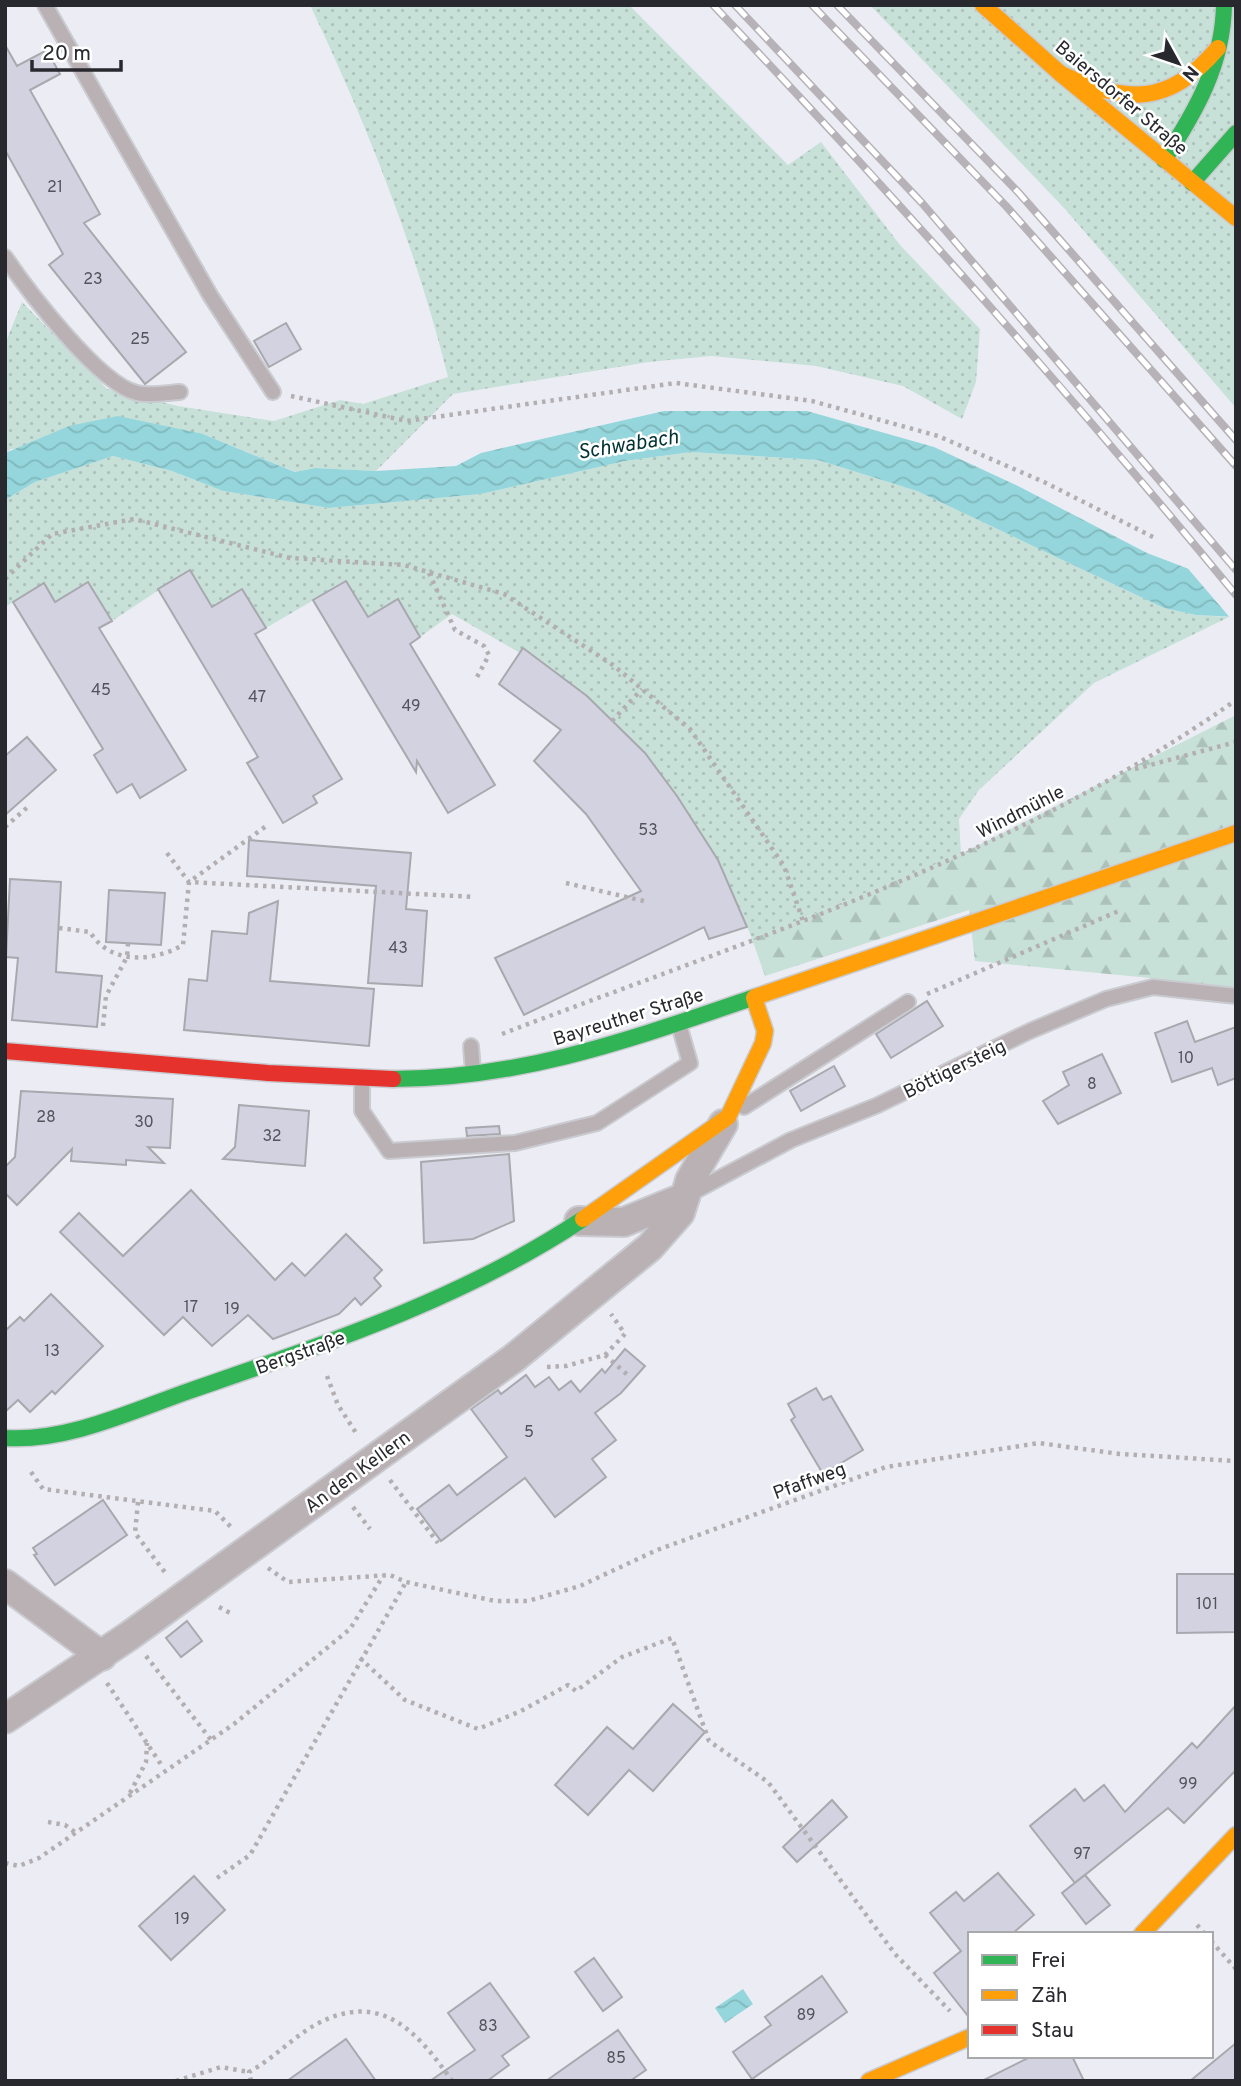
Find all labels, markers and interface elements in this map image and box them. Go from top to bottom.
scale bar [32,28,121,72]
north arrow [1143,28,1213,98]
street label: Baiersdorfer Straße [1049,36,1192,161]
text: 20 m [42,41,91,68]
text: N [1176,60,1203,86]
house number: 21 [47,178,63,198]
house number: 23 [83,270,103,290]
house number: 25 [130,330,150,350]
water label: Schwabach [576,424,681,467]
house number: 45 [91,681,111,701]
house number: 47 [248,688,266,708]
house number: 49 [401,697,421,717]
street label: Windmühle [973,780,1069,845]
house number: 53 [638,821,658,841]
house number: 43 [388,939,408,959]
street label: Bayreuther Straße [550,984,707,1052]
street label: Böttigersteig [900,1035,1010,1105]
house number: 10 [1178,1049,1194,1069]
house number: 8 [1087,1075,1097,1095]
house number: 28 [36,1108,56,1128]
house number: 30 [134,1113,154,1133]
house number: 32 [262,1127,282,1147]
house number: 17 [184,1298,198,1318]
house number: 19 [224,1300,240,1320]
street label: Bergstraße [253,1327,349,1381]
house number: 13 [44,1342,60,1362]
house number: 5 [524,1423,534,1443]
street label: An den Kellern [301,1426,416,1519]
street label: Pfaffweg [770,1458,849,1506]
house number: 101 [1196,1595,1218,1615]
house number: 99 [1178,1775,1198,1795]
house number: 97 [1073,1845,1091,1865]
house number: 19 [174,1910,190,1930]
legend [968,1932,1213,2058]
text: Frei [1031,1948,1066,1975]
text: Zäh [1031,1983,1068,2010]
house number: 89 [796,2006,816,2026]
house number: 83 [478,2017,498,2037]
text: Stau [1031,2018,1074,2045]
house number: 85 [606,2049,626,2069]

